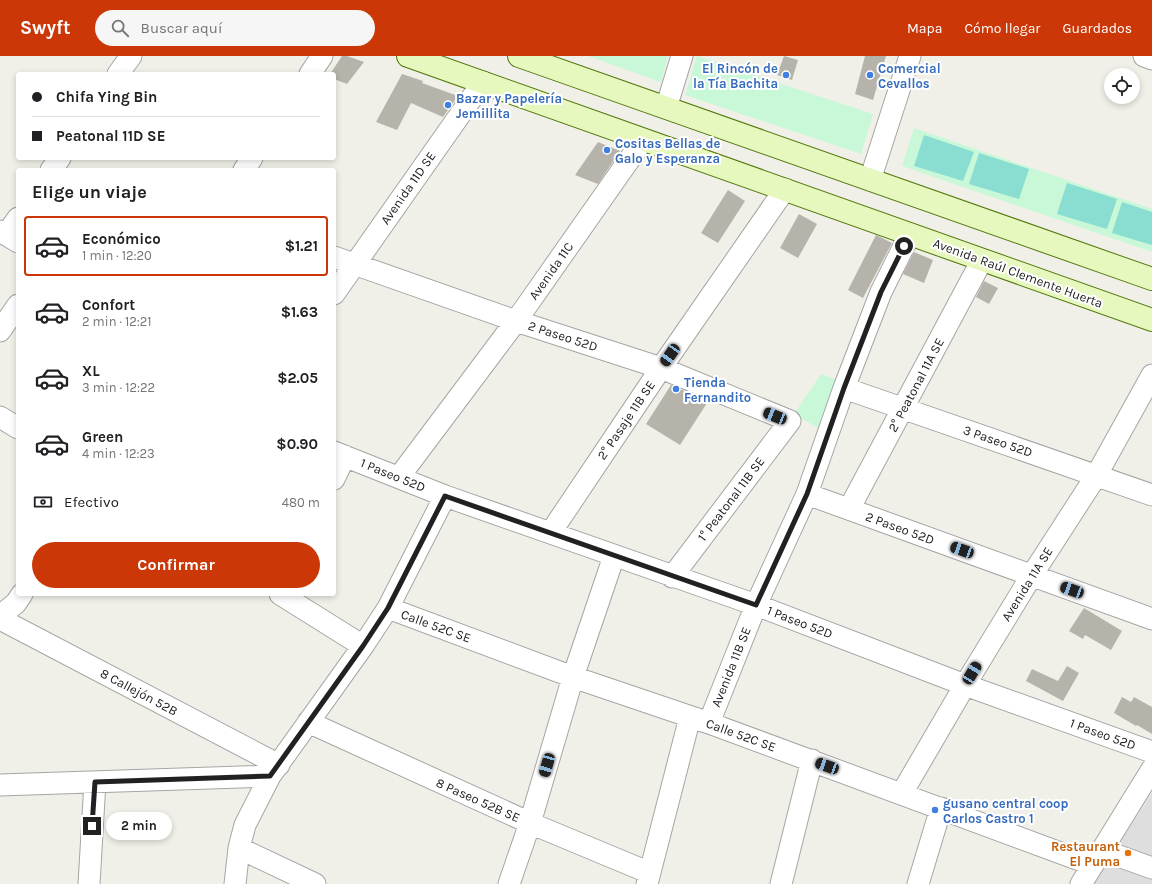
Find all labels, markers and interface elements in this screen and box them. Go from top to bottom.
search box [95,10,375,46]
text: Swyft [20,17,71,39]
icon: search [109,17,131,39]
text: Buscar aquí [141,19,222,37]
text: Mapa [907,20,942,37]
text: Cómo llegar [964,20,1040,37]
text: Guardados [1062,20,1132,37]
place label: El Rincón de la Tía Bachita [693,61,778,91]
place label: Comercial Cevallos [878,61,941,91]
map controls [1104,68,1140,104]
button: locate [1104,68,1140,104]
marker: El Rincón de la Tía Bachita [781,70,791,80]
marker: Comercial Cevallos [865,70,875,80]
text: Chifa Ying Bin [56,88,157,106]
place label: Bazar y Papelería Jemillita [456,91,562,121]
marker: Bazar y Papelería Jemillita [443,100,453,110]
text: Peatonal 11D SE [56,127,165,145]
place label: Cositas Bellas de Galo y Esperanza [615,136,721,166]
marker: Cositas Bellas de Galo y Esperanza [602,145,612,155]
street label: Avenida 11D SE [377,149,439,227]
text: Elige un viaje [32,181,147,203]
icon: car [34,228,70,264]
text: Económico [82,230,161,248]
street label: Avenida Raúl Clemente Huerta [931,235,1105,311]
text: $1.21 [285,237,318,255]
route start [895,237,913,255]
street label: Avenida 11C [526,239,576,303]
text: 1 min · 12:20 [82,248,152,263]
icon: car [34,294,70,330]
text: Confort [82,296,135,314]
text: $1.63 [281,303,318,321]
text: 2 min · 12:21 [82,314,152,329]
street label: 2 Paseo 52D [526,318,600,354]
street label: 2° Peatonal 11A SE [885,336,947,434]
car [658,342,682,368]
icon: car [34,360,70,396]
text: XL [82,362,100,380]
text: $2.05 [277,369,318,387]
place label: Tienda Fernandito [684,375,751,405]
street label: 2° Pasaje 11B SE [594,378,658,462]
text: 3 min · 12:22 [82,380,155,395]
marker: Tienda Fernandito [671,384,681,394]
car [762,406,788,426]
street label: 3 Paseo 52D [961,422,1035,460]
icon: car [34,426,70,462]
text: Green [82,428,123,446]
text: $0.90 [276,435,318,453]
text: 4 min · 12:23 [82,446,155,461]
street label: 1° Peatonal 11B SE [694,454,768,544]
street label: 1 Paseo 52D [358,455,428,495]
icon: cash [32,491,54,513]
text: Efectivo [64,493,119,511]
text: 480 m [282,495,320,510]
street label: 2 Paseo 52D [864,509,936,547]
car [949,540,975,560]
button: Confirmar [32,542,320,588]
street label: Avenida 11A SE [998,544,1056,624]
car [1059,580,1085,600]
street label: 1 Paseo 52D [765,603,835,641]
street label: Calle 52C SE [399,606,473,646]
street label: Avenida 11B SE [708,625,754,709]
car [961,660,983,686]
street label: 8 Callejón 52B [98,665,180,719]
street label: Calle 52C SE [704,715,778,755]
street label: 1 Paseo 52D [1068,715,1138,753]
car [538,752,556,778]
car [814,756,840,776]
street label: 8 Paseo 52B SE [434,775,522,825]
place label: gusano central coop Carlos Castro 1 [943,796,1068,826]
marker: gusano central coop Carlos Castro 1 [930,805,940,815]
callout: 2 min [106,812,172,840]
route end [83,817,101,835]
text: 2 min [121,818,157,833]
place label: Restaurant El Puma [1051,839,1120,869]
marker: Restaurant El Puma [1123,848,1133,858]

